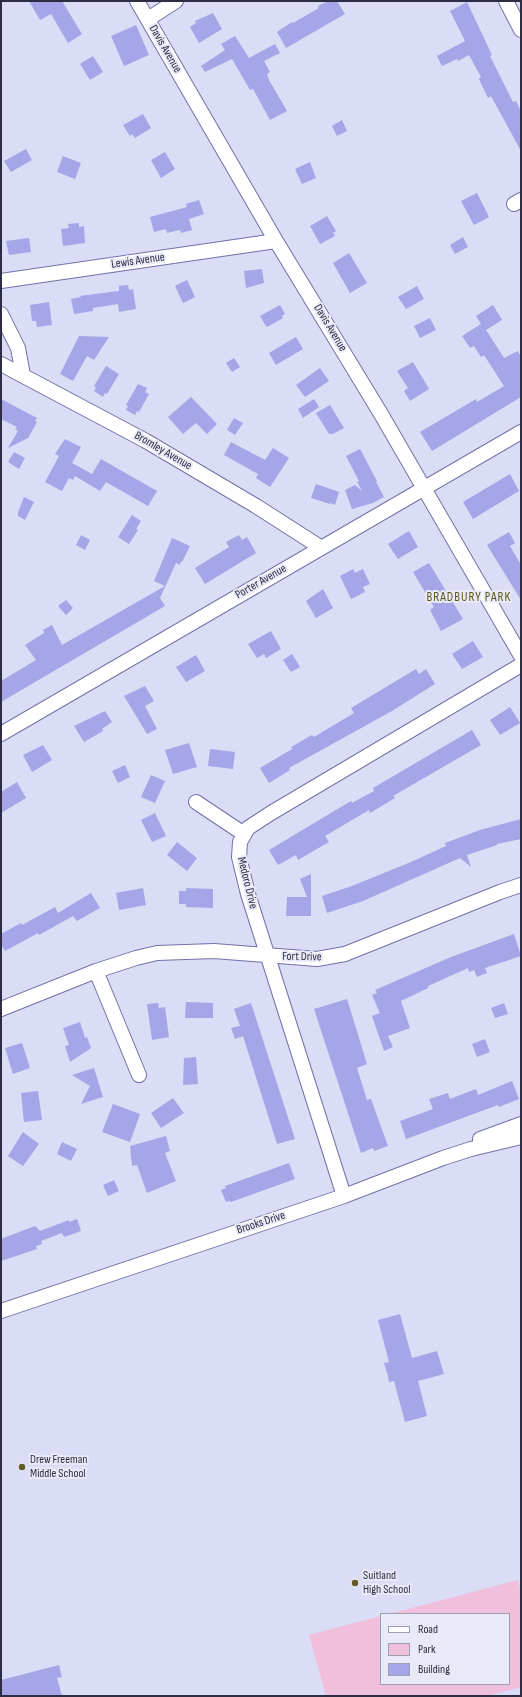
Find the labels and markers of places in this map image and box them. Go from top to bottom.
place label: Drew Freeman Middle School [30,1453,87,1481]
marker: Drew Freeman Middle School [17,1462,27,1472]
place label: Suitland High School [363,1569,410,1597]
marker: Suitland High School [350,1578,360,1588]

